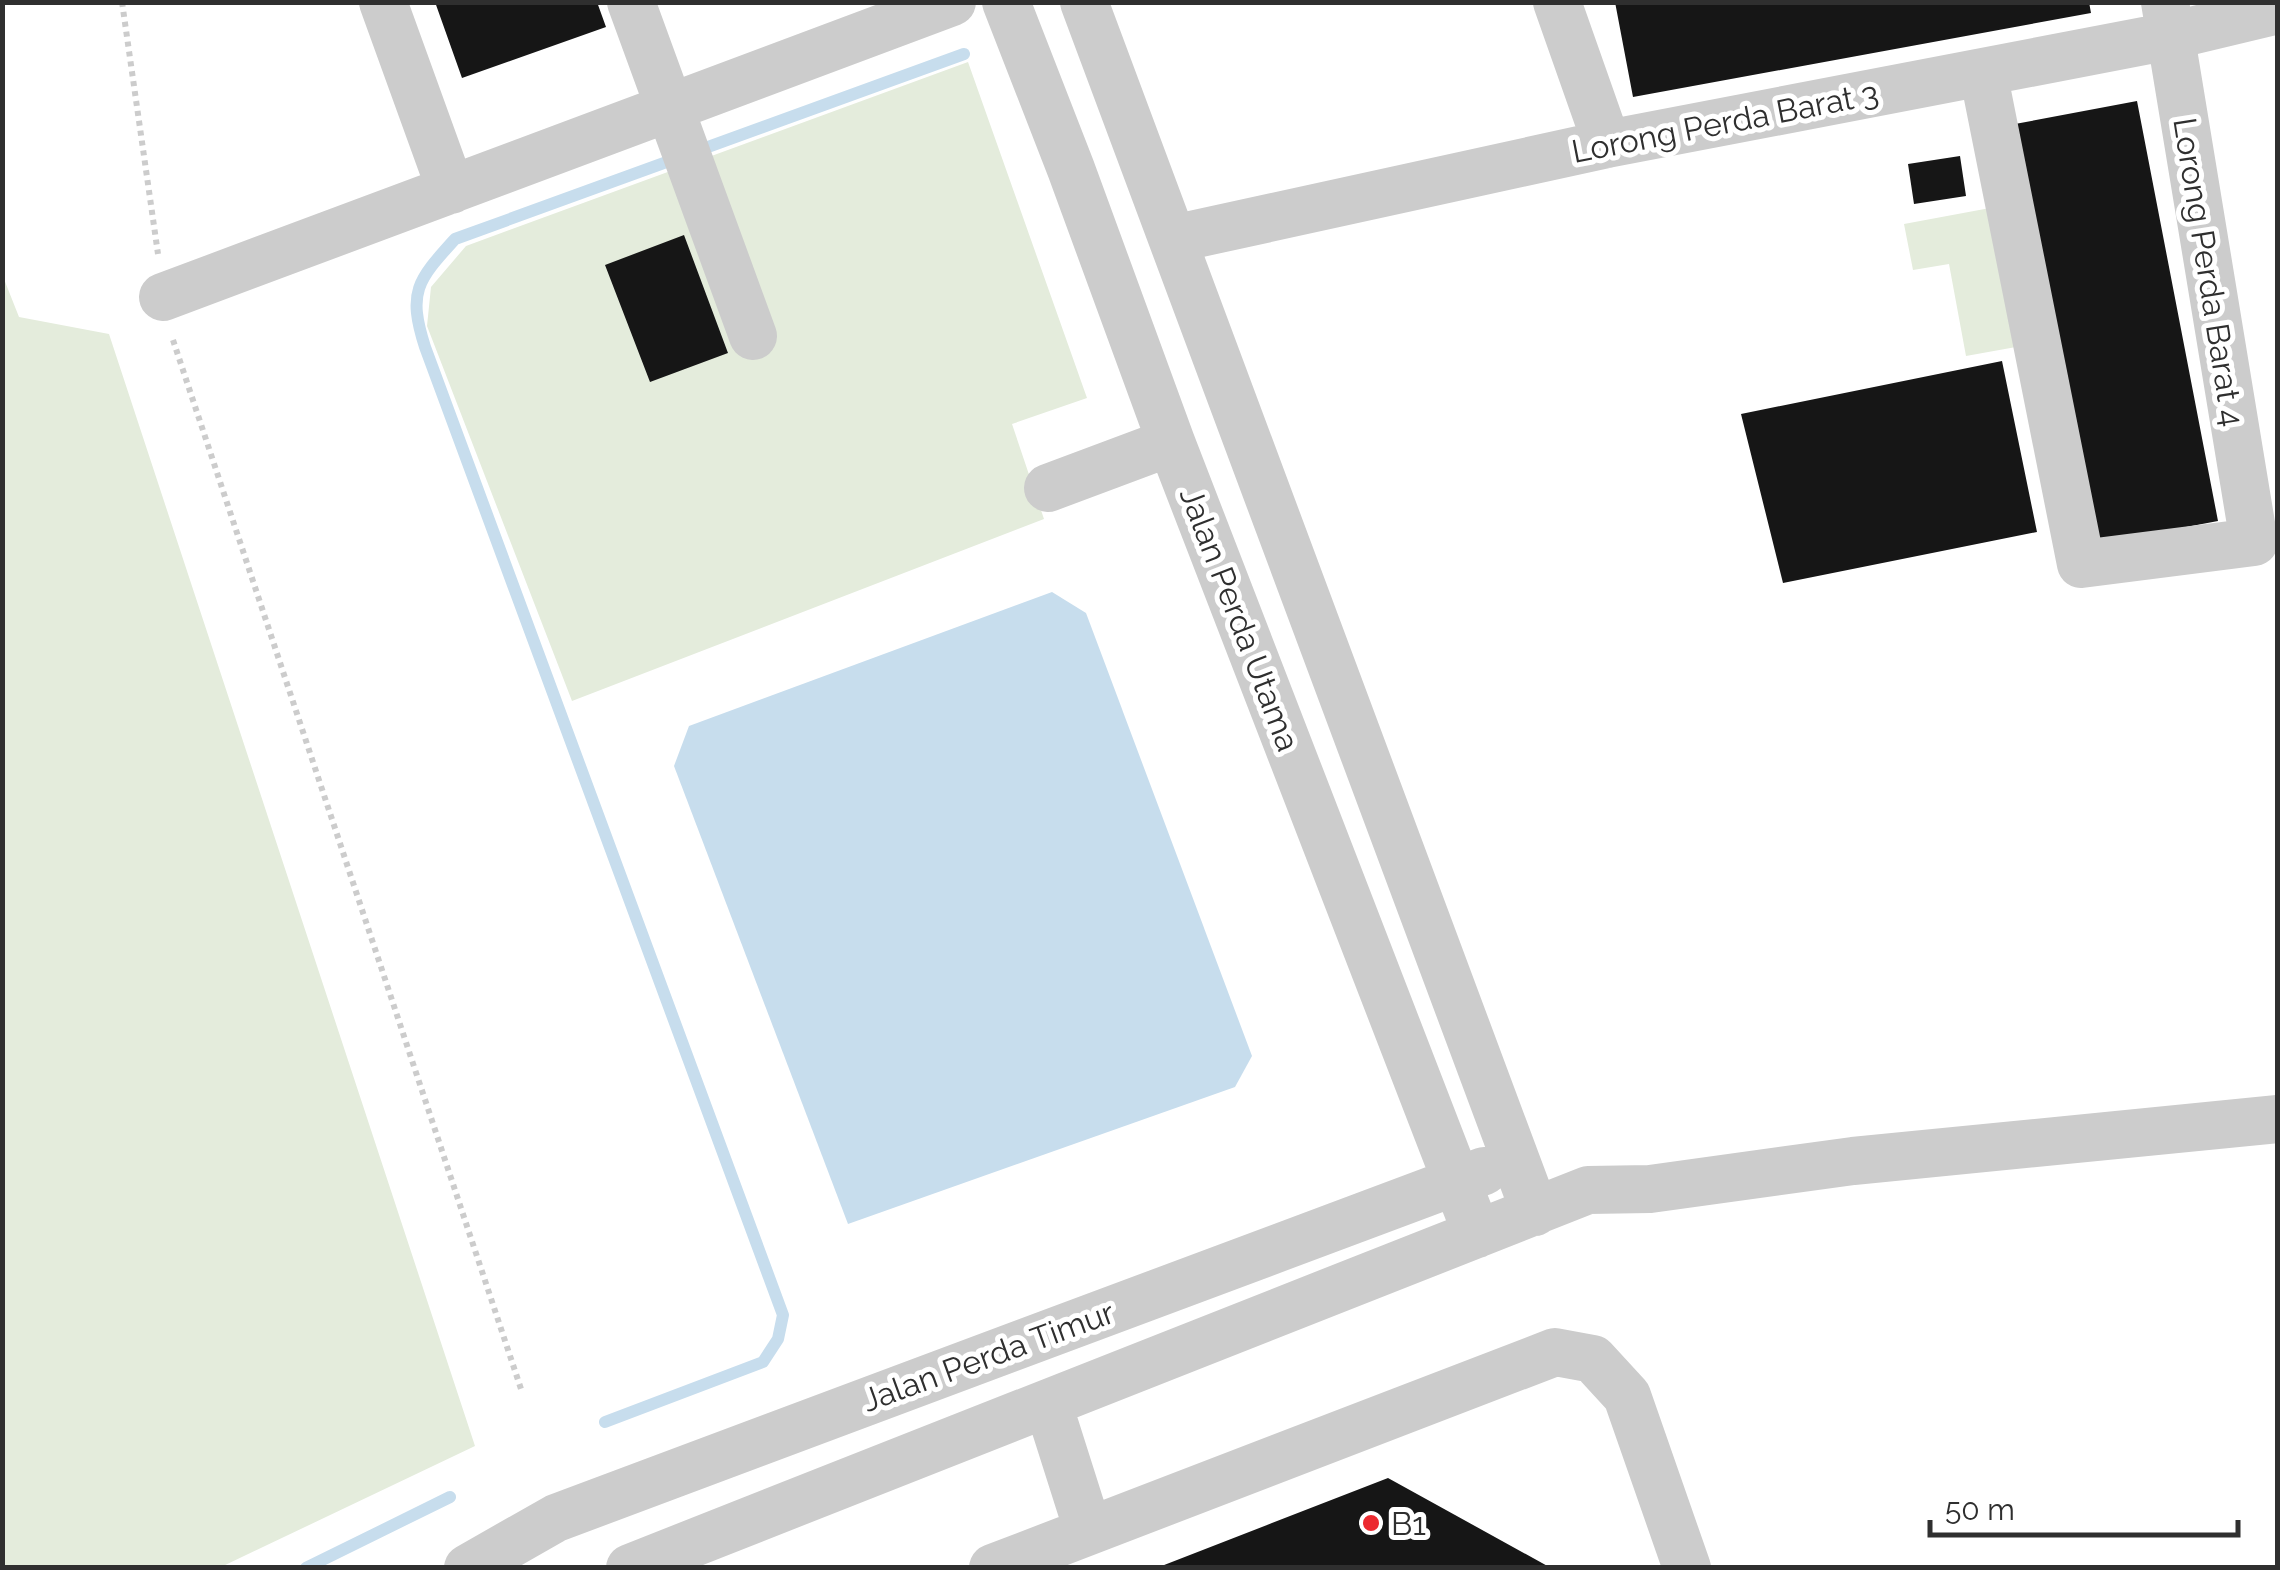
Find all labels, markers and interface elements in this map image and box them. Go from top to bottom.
street label: Lorong Perda Barat 3 [1569,74,1881,170]
street label: Lorong Perda Barat 4 [2166,115,2252,429]
street label: Jalan Perda Utama [1173,482,1307,756]
street label: Jalan Perda Timur [857,1293,1119,1419]
scale bar [1930,1475,2238,1537]
text: 50 m [1945,1492,2015,1527]
place label: B1 [1391,1505,1426,1542]
marker: B1 [1360,1512,1382,1534]

